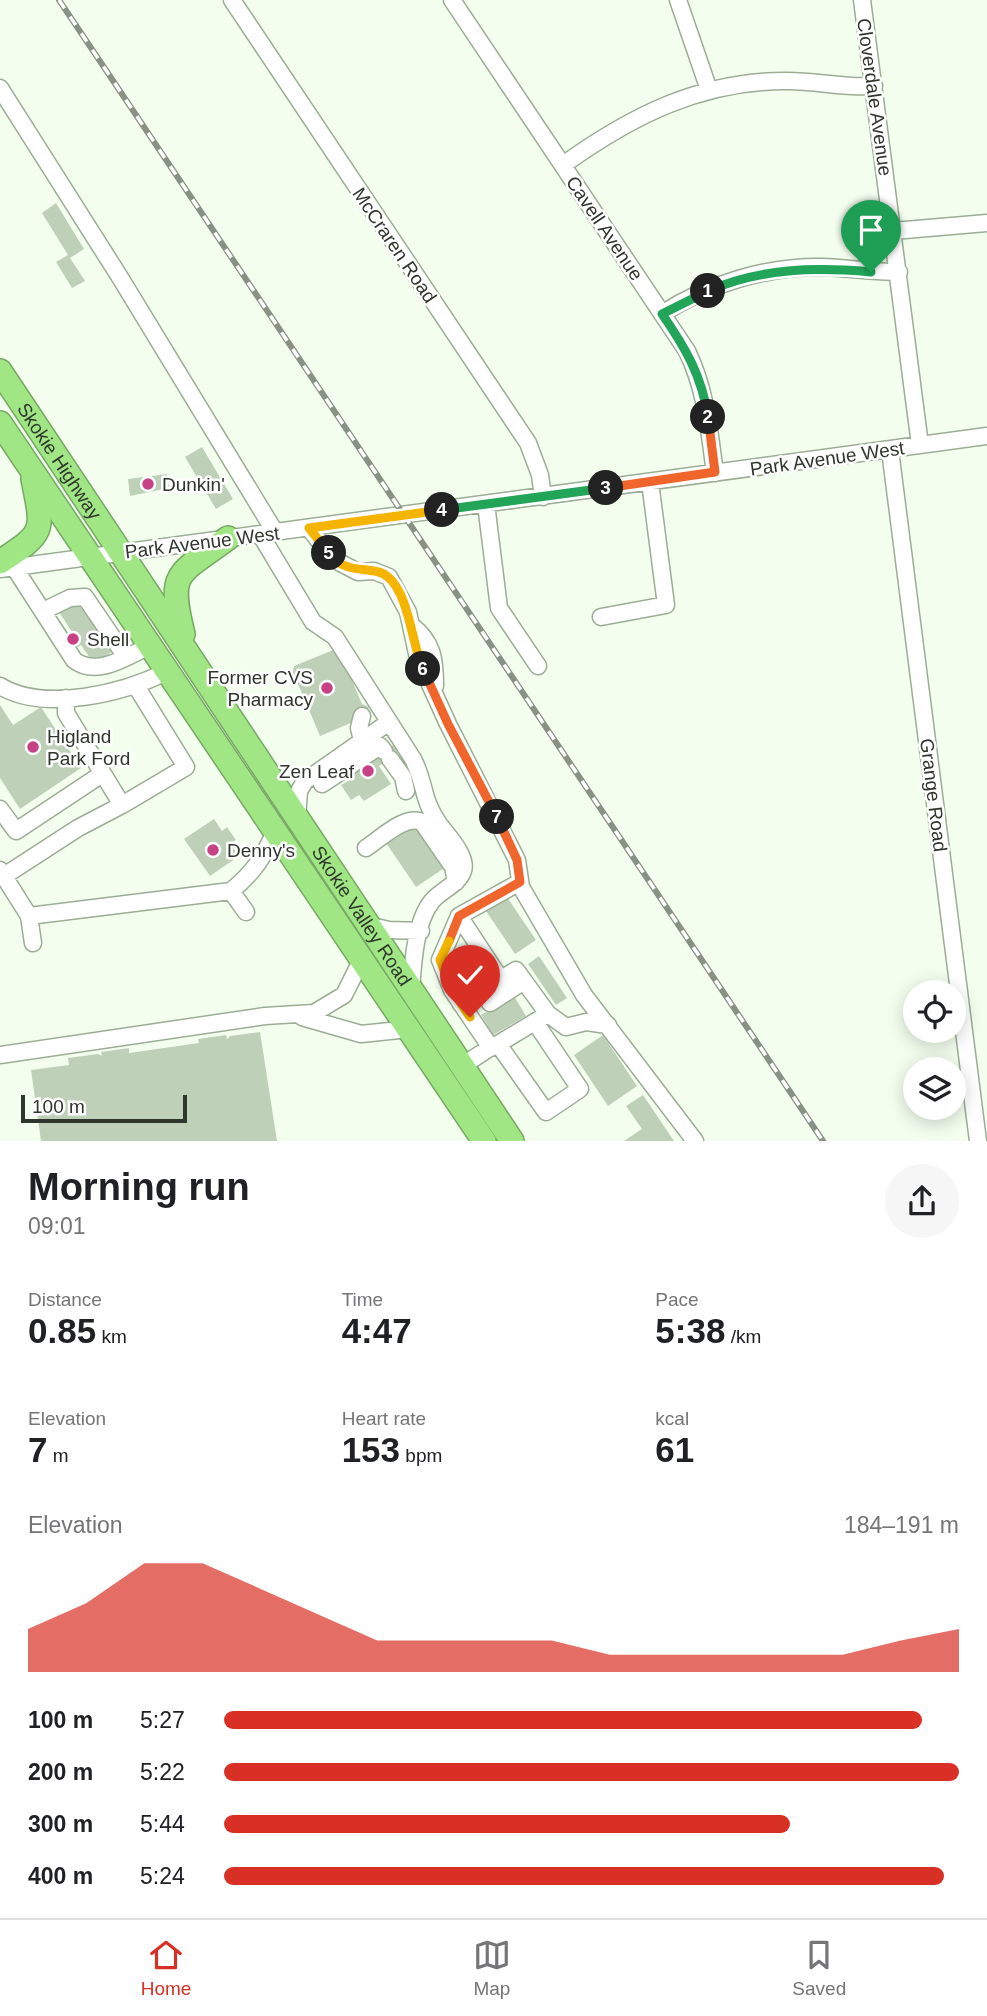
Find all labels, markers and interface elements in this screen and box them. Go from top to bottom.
street label: Cloverdale Avenue [853,17,896,177]
street label: Cavell Avenue [562,172,647,284]
street label: McCraren Road [348,184,441,307]
pin [841,200,901,272]
icon: arrive [852,211,890,249]
pin: 1 [690,274,726,308]
text: 1 [702,280,713,301]
street label: Skokie Highway [13,399,106,524]
pin: 2 [690,400,726,434]
text: 2 [702,406,713,427]
street label: Park Avenue West [749,437,906,480]
pin: 3 [588,470,624,505]
place label: Dunkin' [162,474,225,495]
marker: Dunkin' [140,476,156,492]
text: 3 [600,477,611,498]
pin: 4 [424,492,460,528]
text: 4 [436,499,447,520]
street label: Park Avenue West [124,523,281,562]
pin: 5 [312,536,346,570]
text: 5 [323,542,334,563]
place label: Shell [87,629,129,650]
marker: Shell [65,631,81,647]
pin: 6 [406,652,440,686]
text: 6 [417,658,428,679]
place label: Former CVS Pharmacy [207,667,313,710]
marker: Former CVS Pharmacy [319,680,335,696]
place label: Higland Park Ford [47,726,130,769]
street label: Grange Road [916,737,951,853]
marker: Higland Park Ford [25,739,41,755]
place label: Zen Leaf [279,761,355,782]
marker: Zen Leaf [360,763,376,779]
pin: 7 [480,800,514,834]
text: 7 [491,806,502,827]
place label: Denny's [227,840,295,861]
marker: Denny's [205,842,221,858]
street label: Skokie Valley Road [308,842,416,990]
pin [440,945,500,1017]
icon: check [451,956,489,994]
map controls [903,980,966,1120]
button: locate [903,980,966,1043]
button: layers [903,1057,966,1120]
scale bar [21,1092,187,1124]
text: 100 m [32,1096,85,1117]
button: share [885,1164,959,1238]
text: Morning run [28,1166,250,1208]
text: 09:01 [28,1213,86,1239]
text: Distance [28,1289,102,1310]
text: Time [342,1289,383,1310]
text: Pace [655,1289,699,1310]
text: 0.85 [28,1311,96,1350]
text: 4:47 [342,1311,412,1350]
text: 5:38 [655,1311,725,1350]
text: km [96,1326,127,1347]
text: /km [725,1326,761,1347]
text: Elevation [28,1408,106,1429]
text: Heart rate [342,1408,426,1429]
text: kcal [655,1408,689,1429]
text: 7 [28,1430,47,1469]
text: 153 [342,1430,400,1469]
text: 61 [655,1430,694,1469]
text: m [47,1445,69,1466]
text: bpm [400,1445,442,1466]
text: Elevation [28,1512,123,1538]
text: 184–191 m [844,1512,959,1538]
text: 100 m [28,1707,93,1733]
text: 5:27 [140,1707,185,1733]
text: 200 m [28,1759,93,1785]
text: 5:22 [140,1759,185,1785]
text: 300 m [28,1811,93,1837]
text: 5:44 [140,1811,185,1837]
text: 400 m [28,1863,93,1889]
text: 5:24 [140,1863,185,1889]
tab: Home [141,1936,191,2000]
tab: Map [473,1936,511,2000]
tab: Saved [792,1936,846,2000]

